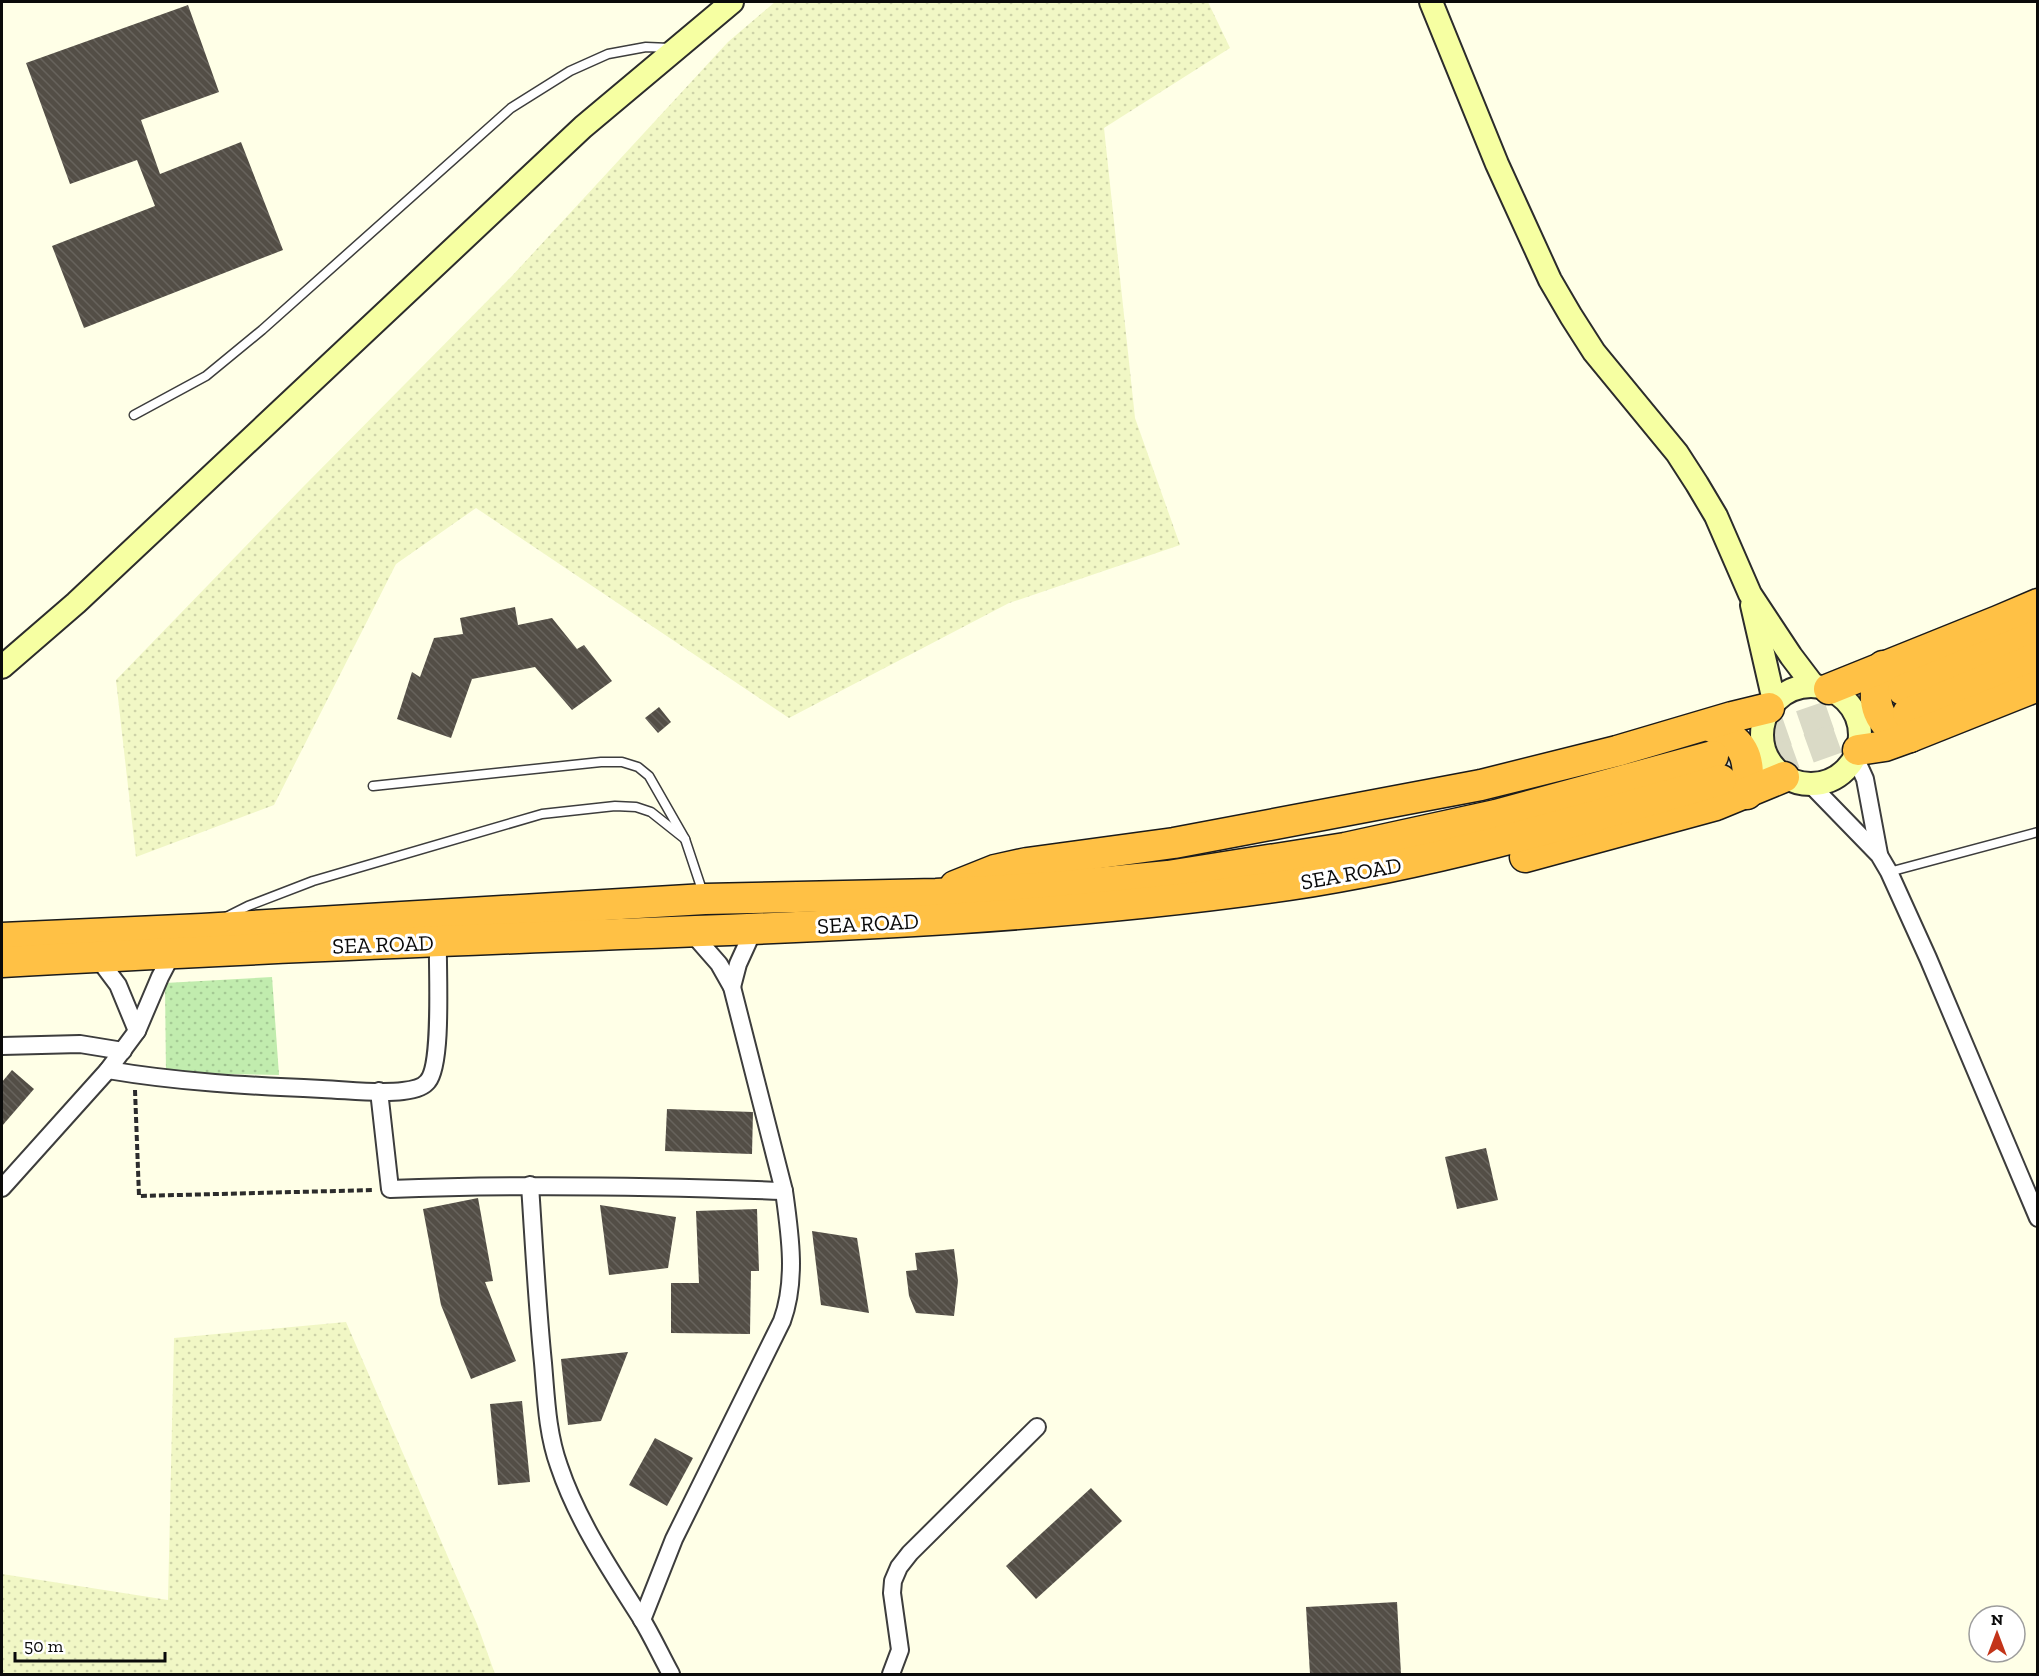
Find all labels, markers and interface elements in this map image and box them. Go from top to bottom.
street label: SEA ROAD [1299,851,1404,896]
street label: SEA ROAD [817,907,920,940]
street label: SEA ROAD [332,929,434,960]
north arrow [1967,1604,2027,1664]
text: N [1991,1610,2003,1629]
scale bar [15,1625,165,1663]
text: 50 m [24,1635,64,1657]

